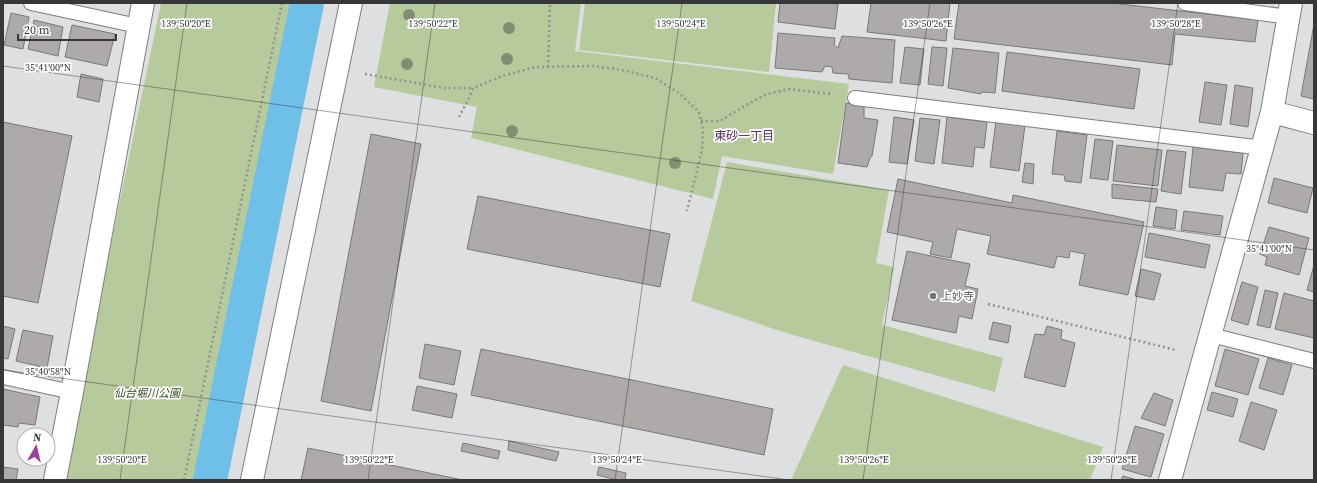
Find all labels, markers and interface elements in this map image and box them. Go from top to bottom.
scale bar [18,16,116,42]
text: 139°50'20"E [161,17,211,30]
text: 139°50'22"E [408,17,458,30]
text: 139°50'24"E [656,17,706,30]
text: 139°50'26"E [903,17,953,30]
text: 139°50'28"E [1151,17,1201,30]
text: 20 m [24,22,50,38]
text: 35°41'00"N [25,61,71,74]
district label: 東砂一丁目 [714,128,774,144]
text: 35°41'00"N [1246,242,1292,255]
place label: 上妙寺 [941,289,974,304]
marker: 上妙寺 [928,291,938,301]
text: 35°40'58"N [25,365,71,378]
park label: 仙台堀川公園 [114,386,182,401]
north arrow [16,427,56,467]
text: N [32,430,42,446]
text: 139°50'20"E [97,453,147,466]
text: 139°50'22"E [344,453,394,466]
text: 139°50'24"E [592,453,642,466]
text: 139°50'26"E [839,453,889,466]
text: 139°50'28"E [1087,453,1137,466]

